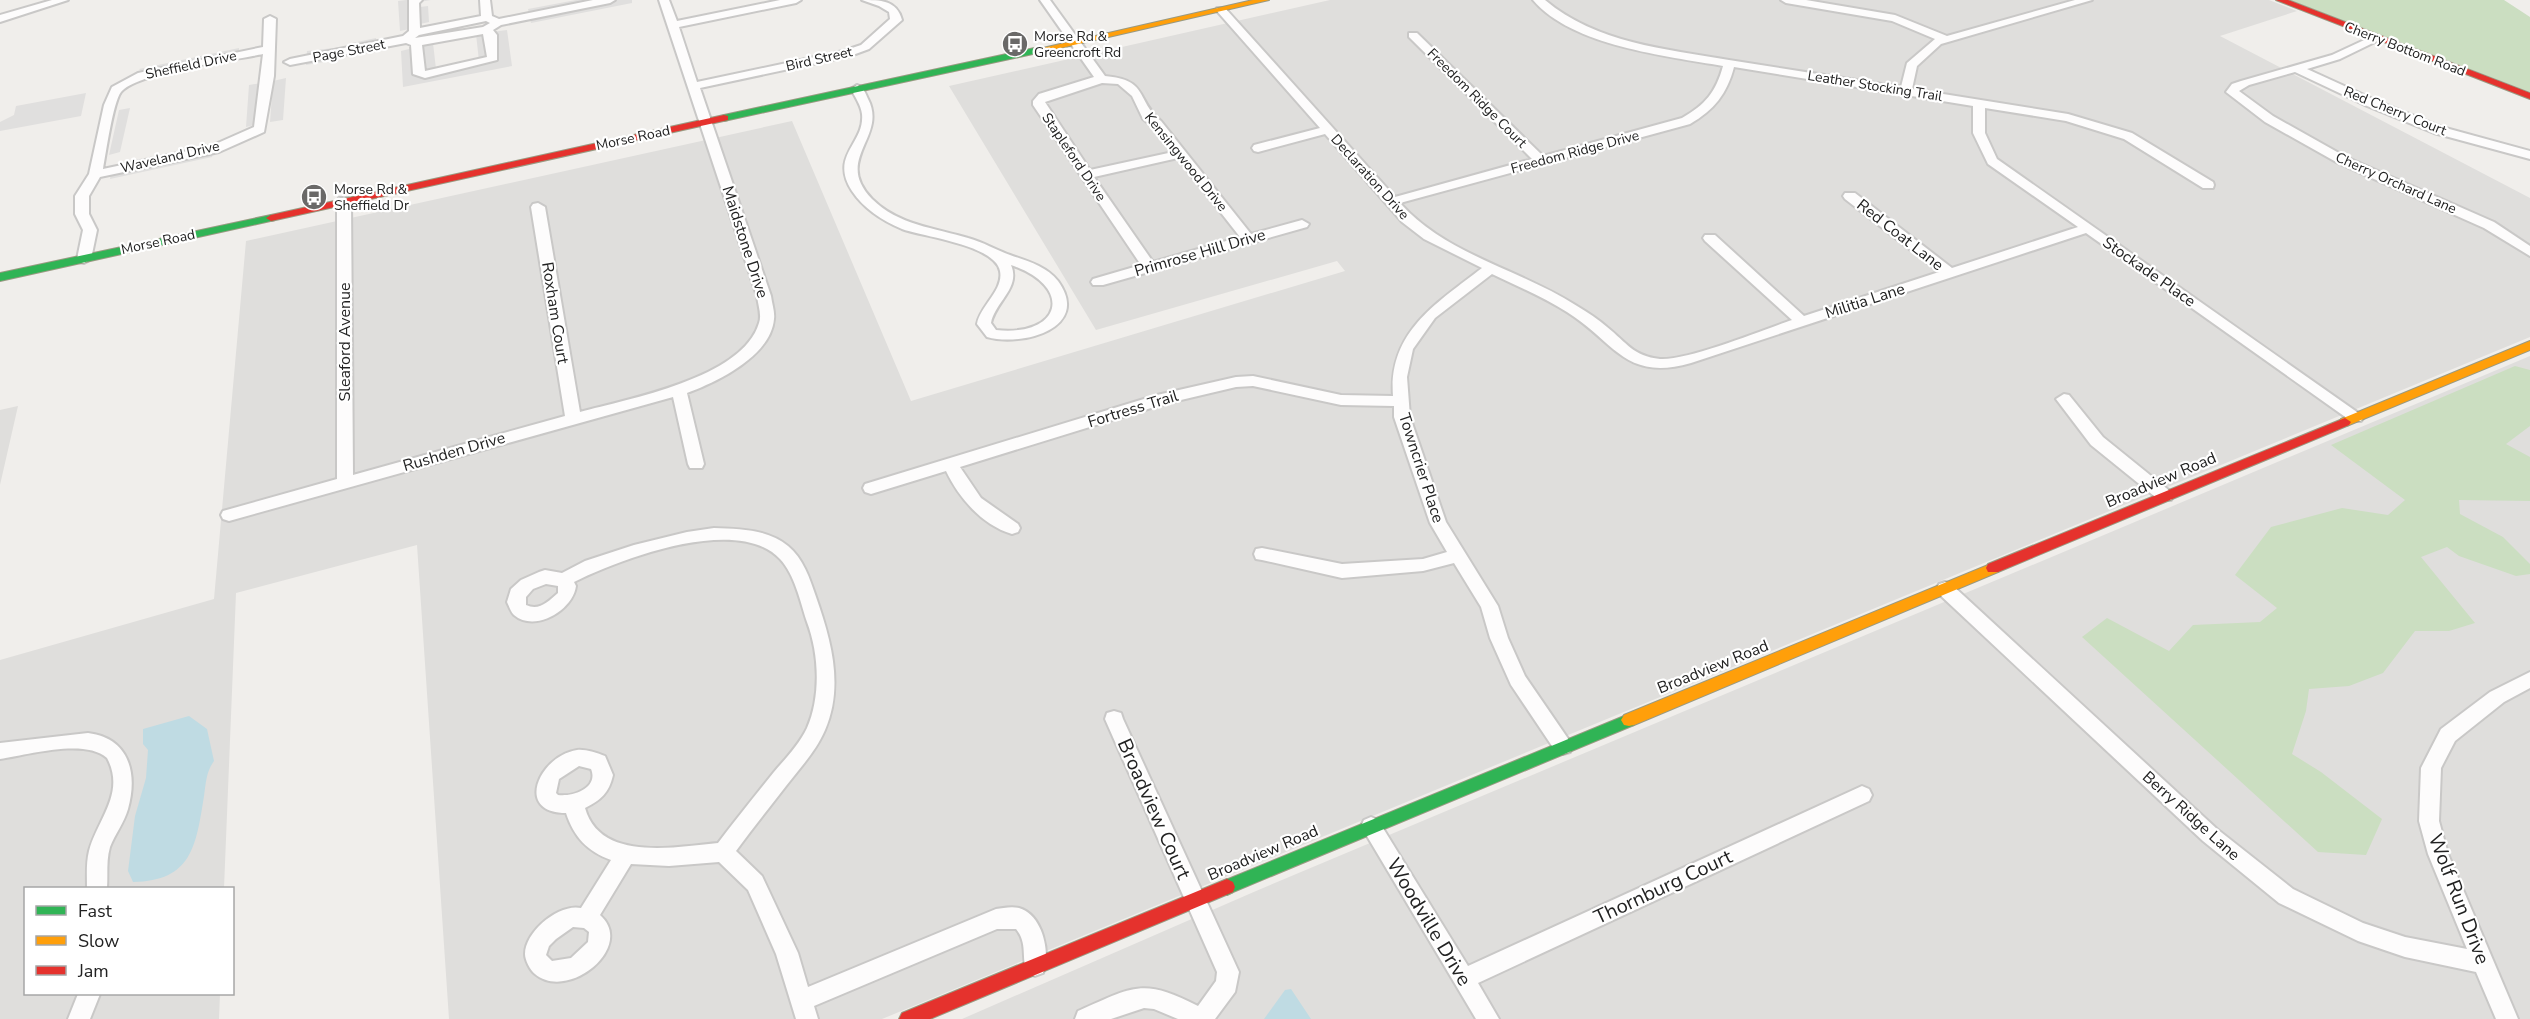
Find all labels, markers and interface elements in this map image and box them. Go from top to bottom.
street label: Cherry Bottom Road [2342,17,2468,81]
place label: Morse Rd & Greencroft Rd [1034,27,1121,62]
bus stop icon: Morse Rd & Greencroft Rd [1000,29,1030,59]
street label: Page Street [311,35,387,67]
street label: Bird Street [784,42,854,76]
street label: Freedom Ridge Court [1423,44,1531,152]
street label: Sheffield Drive [144,46,238,84]
street label: Leather Stocking Trail [1806,66,1945,106]
street label: Red Cherry Court [2341,82,2449,140]
street label: Kensingwood Drive [1140,108,1232,216]
street label: Stapleford Drive [1037,109,1111,205]
street label: Morse Road [594,121,672,155]
street label: Freedom Ridge Drive [1509,126,1641,178]
street label: Declaration Drive [1326,130,1414,224]
street label: Waveland Drive [119,136,221,178]
street label: Cherry Orchard Lane [2332,148,2460,218]
place label: Morse Rd & Sheffield Dr [334,180,409,215]
bus stop icon: Morse Rd & Sheffield Dr [299,182,329,212]
street label: Maidstone Drive [716,183,774,301]
street label: Red Coat Lane [1852,194,1948,276]
street label: Primrose Hill Drive [1132,224,1268,282]
street label: Morse Road [119,225,197,259]
street label: Stockade Place [2098,232,2200,312]
street label: Roxham Court [536,260,574,366]
street label: Militia Lane [1822,278,1908,324]
street label: Sleaford Avenue [334,282,356,402]
street label: Fortress Trail [1085,385,1181,433]
street label: Towncrier Place [1393,410,1449,526]
street label: Rushden Drive [400,427,508,477]
street label: Broadview Road [2102,447,2220,513]
street label: Broadview Road [1654,635,1772,699]
street label: Broadview Court [1111,734,1197,884]
street label: Berry Ridge Lane [2138,766,2244,866]
street label: Broadview Road [1204,820,1322,886]
street label: Wolf Run Drive [2422,830,2496,968]
street label: Thornburg Court [1589,843,1737,931]
street label: Woodville Drive [1380,853,1478,991]
legend [24,887,234,995]
text: Fast [78,899,113,923]
text: Slow [78,929,119,953]
text: Jam [77,959,109,983]

